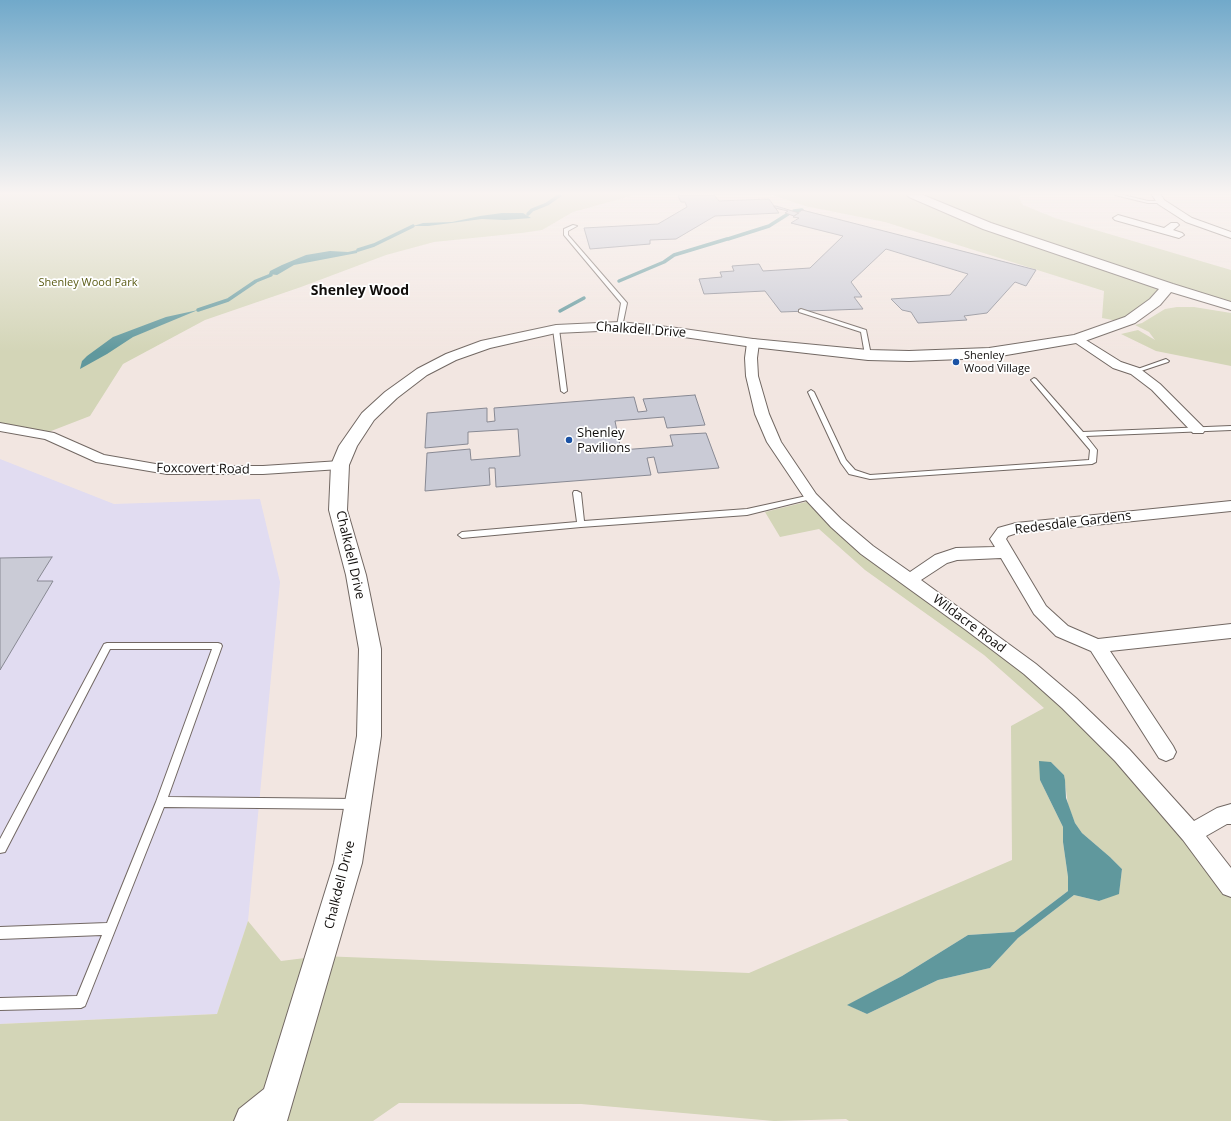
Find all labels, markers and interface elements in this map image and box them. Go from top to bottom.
park label: Shenley Wood Park [38,276,138,290]
district label: Shenley Wood [311,283,409,299]
street label: Chalkdell Drive [595,319,687,341]
place label: Shenley Wood Village [964,349,1030,375]
marker: Shenley Wood Village [951,357,961,367]
place label: Shenley Pavilions [577,425,630,456]
marker: Shenley Pavilions [564,435,574,445]
street label: Foxcovert Road [156,460,250,478]
street label: Redesdale Gardens [1014,508,1132,538]
street label: Chalkdell Drive [332,509,368,601]
street label: Wildacre Road [930,592,1008,656]
street label: Chalkdell Drive [321,839,359,931]

